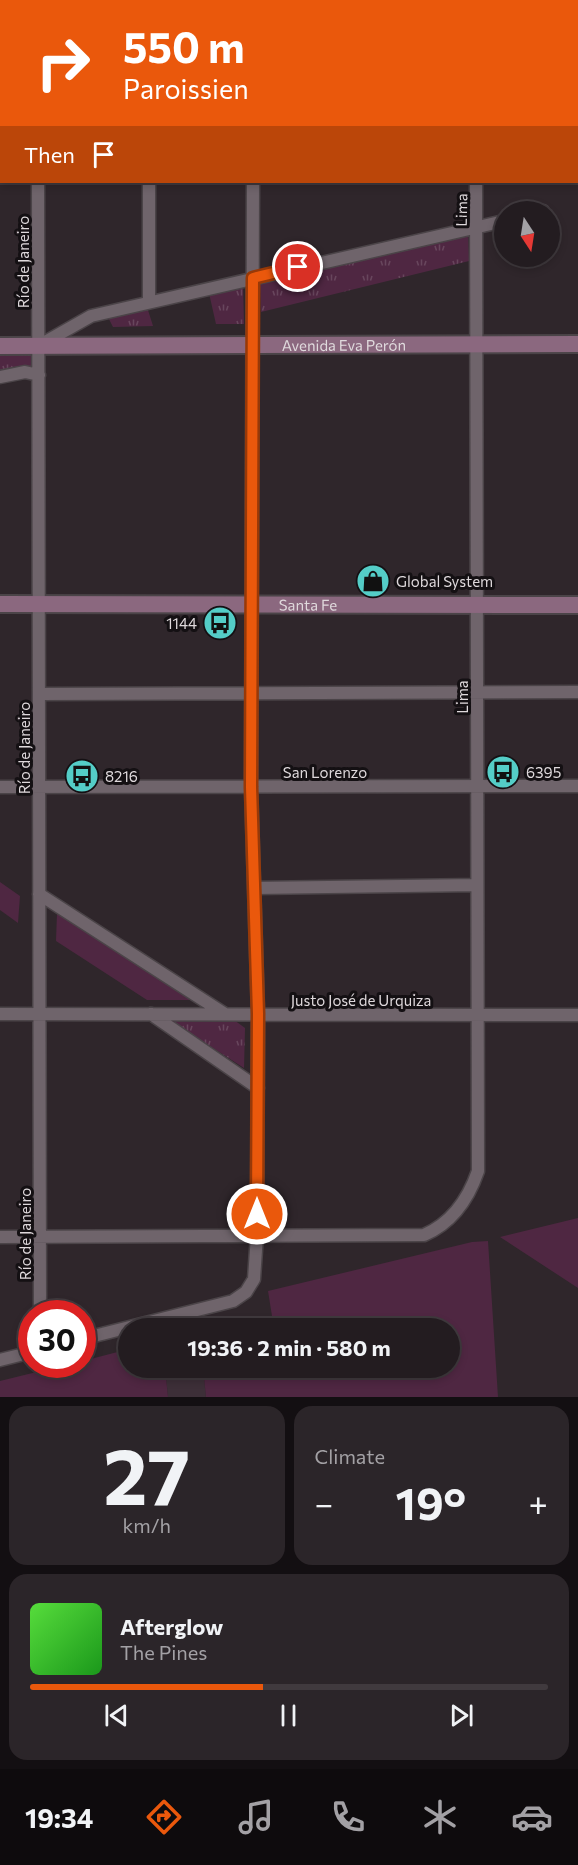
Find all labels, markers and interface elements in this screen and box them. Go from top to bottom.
text: 550 m [123,20,245,72]
icon: right [24,24,102,102]
text: Paroissien [123,72,249,105]
icon: arrive [87,138,120,171]
text: Then [24,141,75,168]
street label: Lima [452,193,470,227]
north arrow [494,201,560,267]
map controls [494,201,560,267]
street label: Río de Janeiro [14,216,32,308]
pin [272,241,323,292]
icon: arrive [281,250,314,283]
street label: Avenida Eva Perón [282,336,406,354]
shop icon: Global System [355,563,391,599]
place label: Global System [396,572,493,590]
street label: Santa Fe [279,595,337,614]
bus stop icon: 1144 [202,605,238,641]
place label: 1144 [166,614,197,632]
street label: Lima [453,680,471,714]
street label: Río de Janeiro [15,702,33,794]
bus stop icon: 6395 [485,754,521,790]
bus stop icon: 8216 [64,758,100,794]
street label: San Lorenzo [283,763,367,781]
place label: 6395 [526,763,561,781]
place label: 8216 [105,767,138,785]
street label: Justo José de Urquiza [291,991,431,1009]
position arrow [225,1182,289,1246]
street label: Río de Janeiro [16,1188,34,1280]
speed limit sign: 30 [18,1300,96,1378]
text: 19:36 · 2 min · 580 m [187,1334,391,1361]
text: 27 [103,1426,190,1521]
text: Climate [315,1444,385,1468]
text: 19° [396,1474,466,1529]
text: − [315,1482,333,1523]
text: + [529,1482,548,1523]
text: km/h [122,1513,171,1537]
text: Afterglow [120,1613,223,1640]
text: The Pines [120,1640,207,1664]
icon: previous [100,1699,133,1732]
icon: pause [272,1699,305,1732]
icon: next [445,1699,478,1732]
icon: directions [143,1796,185,1838]
icon: music [235,1796,277,1838]
icon: phone [327,1796,369,1838]
icon: climate [419,1796,461,1838]
icon: car [511,1796,553,1838]
text: 19:34 [25,1801,93,1834]

